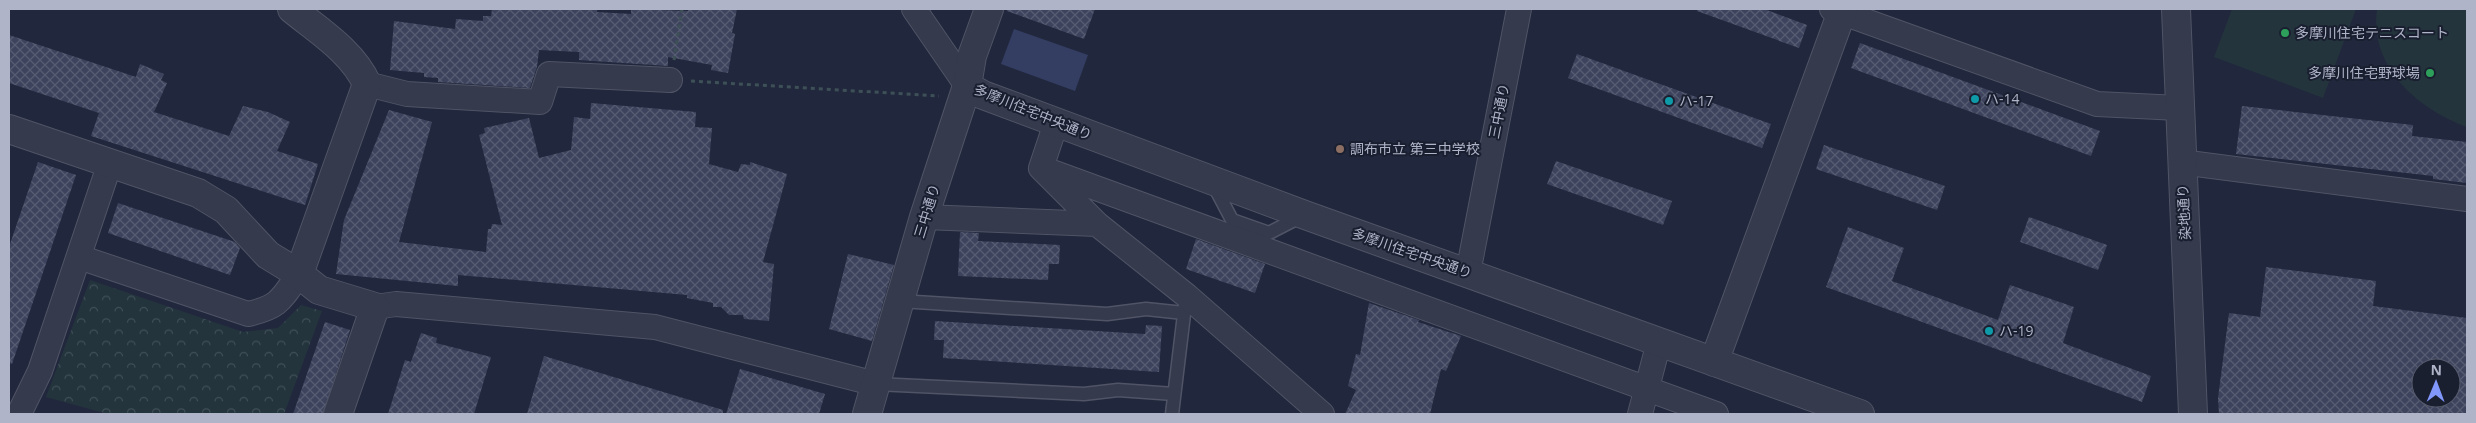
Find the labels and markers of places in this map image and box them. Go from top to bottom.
place label: 多摩川住宅テニスコート [2295,23,2449,42]
marker: 多摩川住宅テニスコート [2279,27,2291,39]
place label: 多摩川住宅野球場 [2308,63,2420,82]
marker: 多摩川住宅野球場 [2424,67,2436,79]
place label: ハ-14 [1985,89,2020,108]
place label: ハ-17 [1679,91,1714,110]
marker: ハ-14 [1969,93,1981,105]
marker: ハ-17 [1663,95,1675,107]
place label: 調布市立 第三中学校 [1350,139,1480,158]
marker: 調布市立 第三中学校 [1334,143,1346,155]
place label: ハ-19 [1999,321,2034,340]
marker: ハ-19 [1983,325,1995,337]

